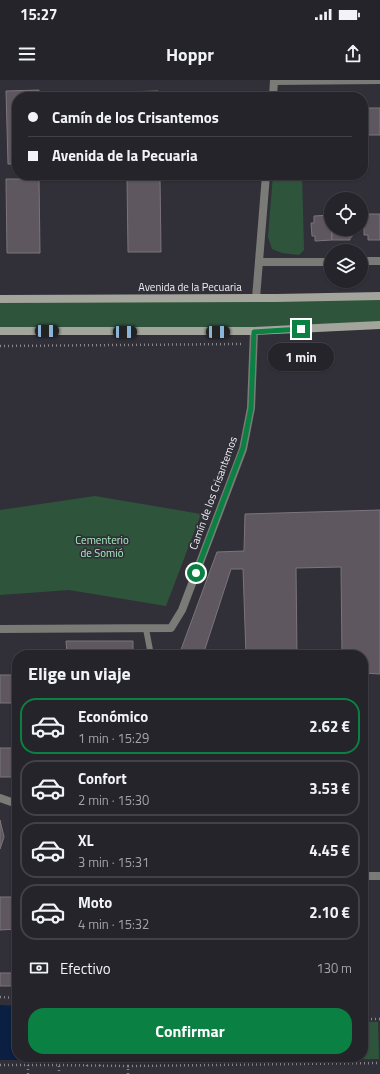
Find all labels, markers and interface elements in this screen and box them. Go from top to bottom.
text: 15:27 [20,3,57,26]
text: Hoppr [166,41,214,68]
icon: menu [16,43,38,65]
icon: share [342,43,364,65]
text: Camín de los Crisantemos [52,106,219,129]
text: Avenida de la Pecuaria [52,144,198,167]
map controls [324,192,368,288]
button: locate [324,192,368,236]
button: layers [324,244,368,288]
street label: Avenida de la Pecuaria [138,279,242,295]
route end [292,320,310,338]
car [35,325,59,337]
car [113,326,137,338]
car [206,326,230,338]
callout: 1 min [268,343,334,371]
text: 1 min [285,347,317,367]
street label: Camín de los Crisantemos [185,434,241,552]
park label: Cementerio de Somió [75,532,129,561]
route start [187,564,205,582]
text: Elige un viaje [28,660,131,687]
text: Económico [78,705,148,728]
icon: car [30,708,66,744]
text: 2.62 € [309,715,350,738]
text: 1 min · 15:29 [78,728,149,748]
text: Confort [78,767,127,790]
icon: car [30,770,66,806]
text: 3.53 € [309,777,350,800]
text: 2 min · 15:30 [78,790,149,810]
text: XL [78,829,94,852]
icon: car [30,832,66,868]
text: 4.45 € [309,839,350,862]
text: 3 min · 15:31 [78,852,149,872]
text: Moto [78,891,112,914]
icon: car [30,894,66,930]
text: 2.10 € [309,901,350,924]
text: 4 min · 15:32 [78,914,149,934]
icon: cash [28,957,50,979]
text: Efectivo [60,957,111,980]
text: 130 m [316,958,352,978]
button: Confirmar [28,1008,352,1054]

